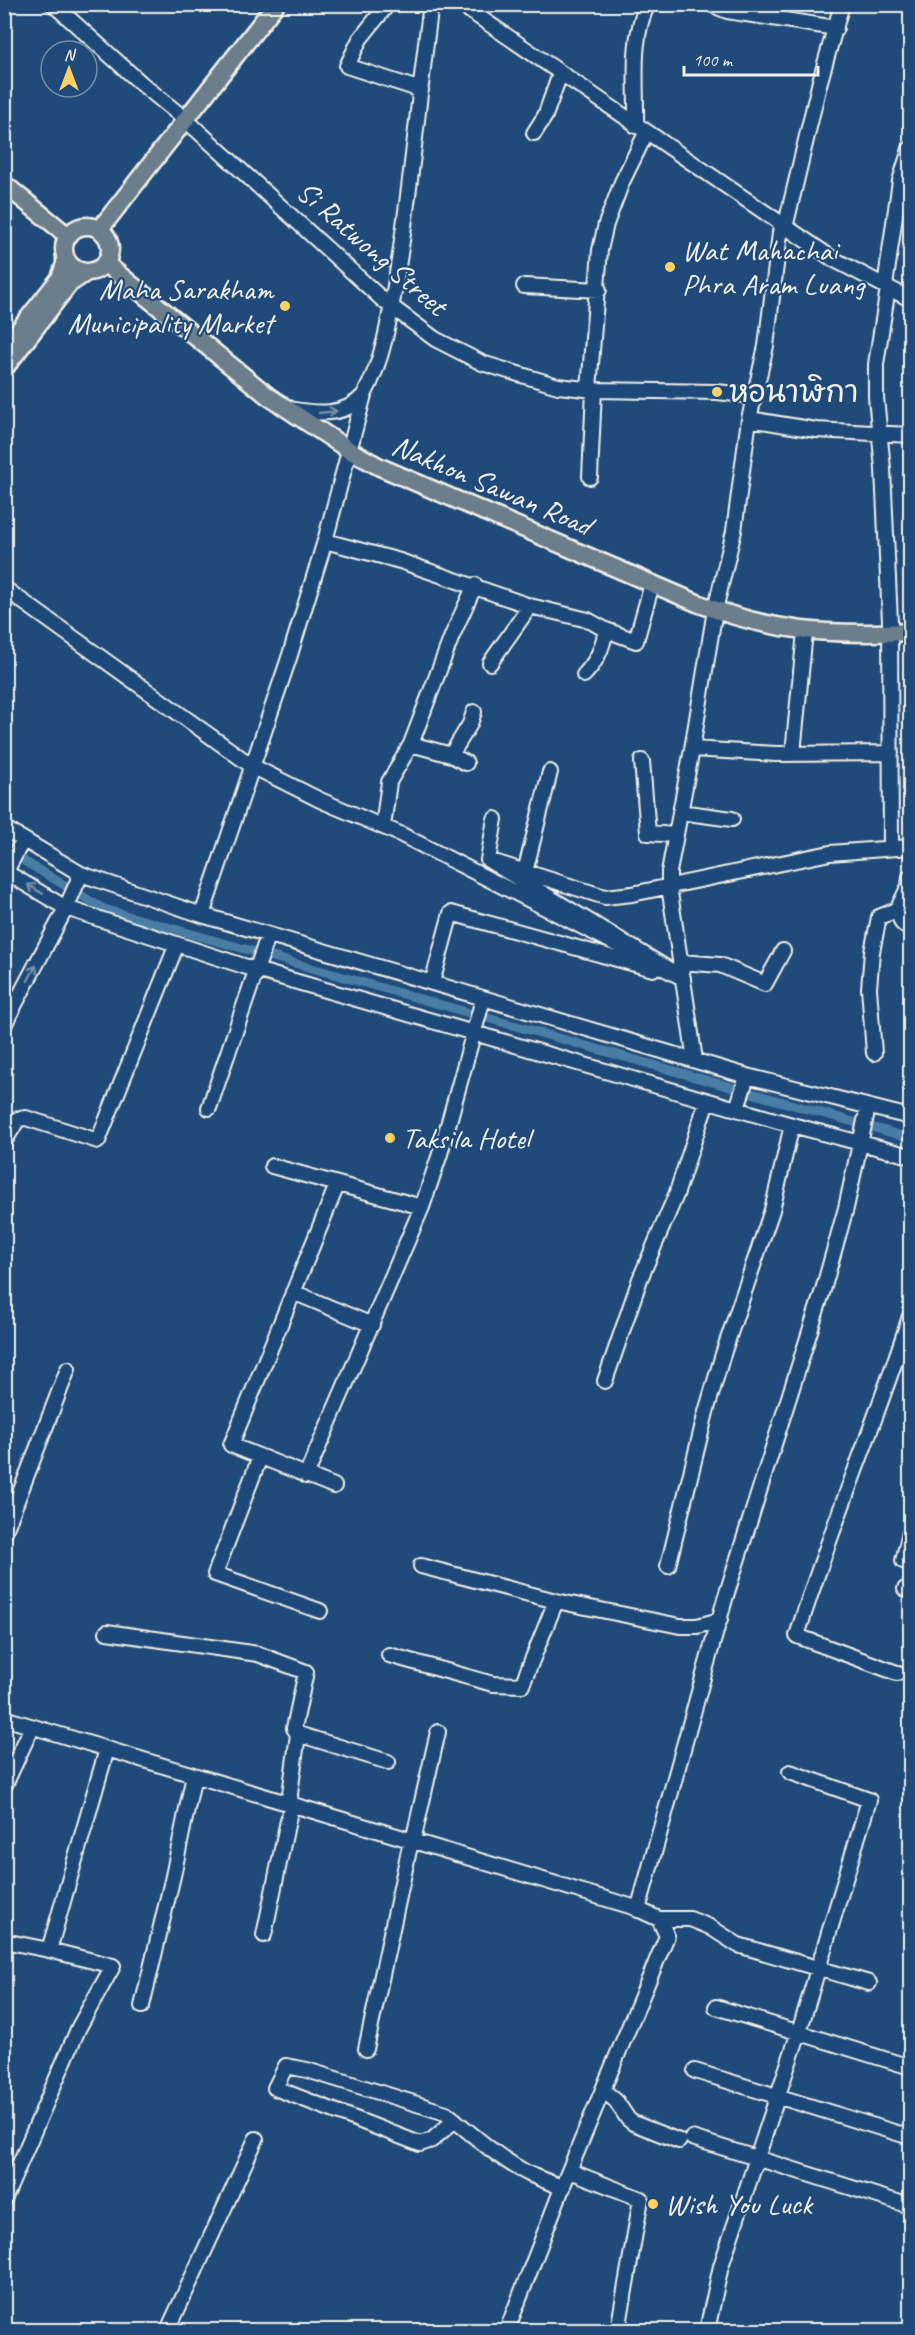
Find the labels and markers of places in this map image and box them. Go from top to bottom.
place label: Wat Mahachai Phra Aram Luang [682,231,867,303]
marker: Wat Mahachai Phra Aram Luang [663,260,677,274]
place label: Maha Sarakham Municipality Market [67,270,277,342]
marker: Maha Sarakham Municipality Market [278,299,292,313]
place label: หอนาฬิกา [729,373,858,411]
marker: หอนาฬิกา [710,385,724,399]
place label: Taksila Hotel [402,1119,535,1157]
marker: Taksila Hotel [383,1131,397,1145]
place label: Wish You Luck [665,2185,814,2223]
marker: Wish You Luck [646,2197,660,2211]

